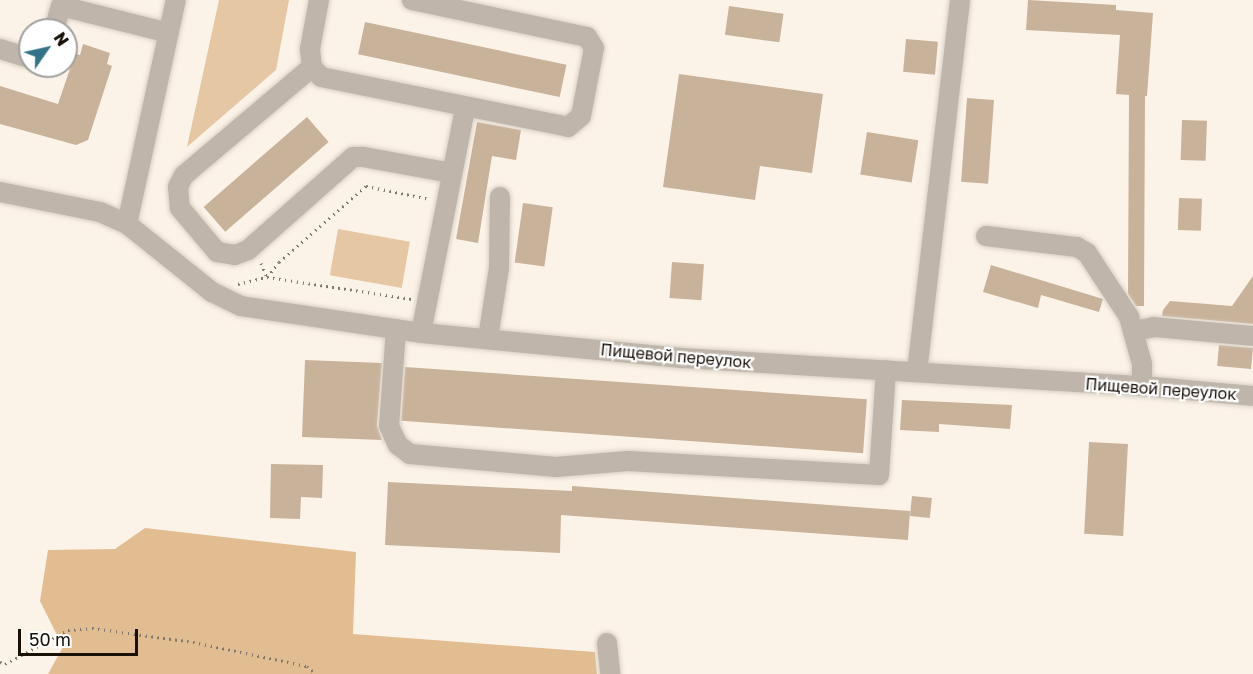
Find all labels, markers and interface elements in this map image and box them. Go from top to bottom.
north arrow [18,18,78,78]
text: N [50,28,73,50]
street label: Пищевой переулок [600,340,752,372]
street label: Пищевой переулок [1085,374,1237,404]
scale bar [21,617,141,655]
text: 50 m [29,628,71,650]

